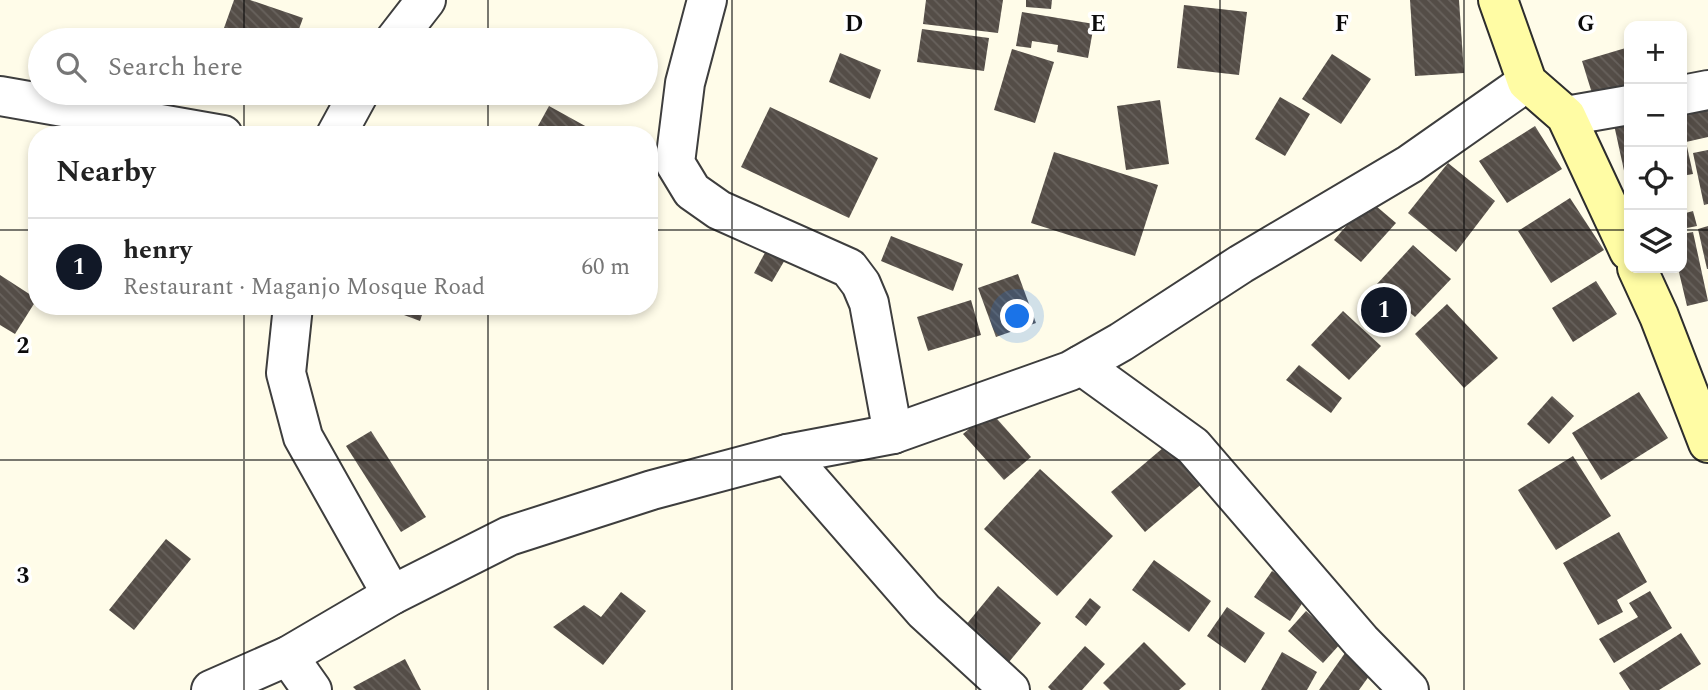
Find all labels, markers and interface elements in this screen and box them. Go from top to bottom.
text: D [845,7,863,42]
text: E [1090,7,1106,42]
text: F [1335,7,1349,42]
text: G [1577,7,1595,42]
map controls [1624,21,1687,273]
button: + [1624,21,1687,84]
search box [28,28,658,105]
text: Search here [108,47,243,87]
icon: search [52,48,90,86]
button: − [1624,84,1687,147]
button: locate [1624,147,1687,210]
text: Nearby [56,149,155,195]
button: layers [1624,210,1687,273]
text: henry [123,230,192,270]
text: 1 [73,250,85,285]
text: 60 m [581,250,630,285]
text: Restaurant · Maganjo Mosque Road [123,270,485,305]
pin: 1 [1361,284,1407,336]
your location [1000,299,1034,333]
text: 2 [17,329,30,364]
text: 3 [17,559,30,594]

